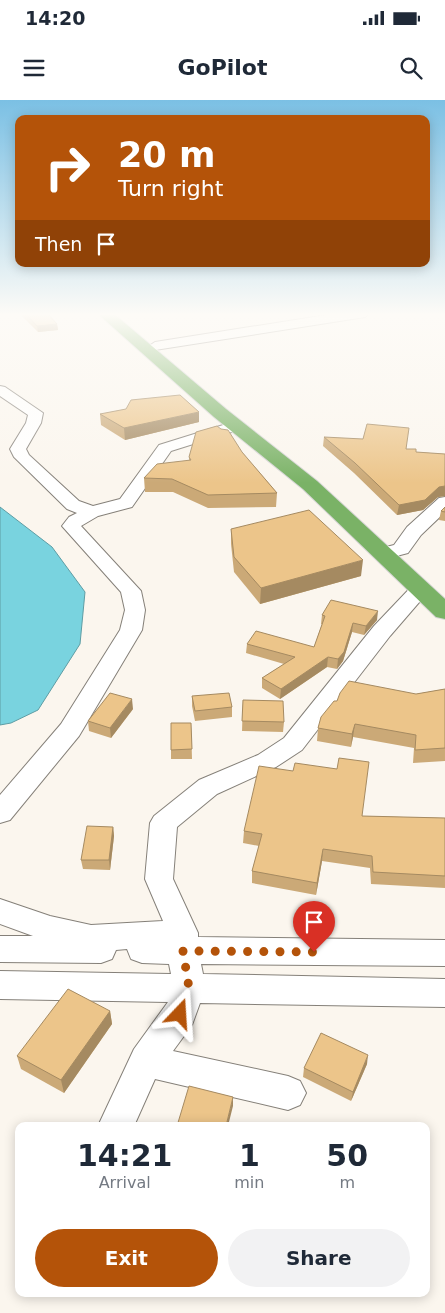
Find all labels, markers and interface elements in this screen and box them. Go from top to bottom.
text: 14:20 [25,7,85,29]
icon: menu [20,54,48,82]
icon: search [397,54,425,82]
text: GoPilot [177,55,268,80]
icon: right [35,135,100,200]
text: 20 m [118,135,215,175]
text: Turn right [118,176,223,201]
icon: arrive [92,230,120,258]
text: Then [35,233,82,255]
pin [293,901,335,952]
icon: arrive [300,908,328,936]
position arrow [153,987,205,1039]
text: 14:21 [77,1138,172,1173]
text: 1 [239,1138,260,1173]
text: 50 [326,1138,368,1173]
text: Arrival [99,1173,151,1192]
text: min [234,1173,264,1192]
text: m [339,1173,355,1192]
button: Exit [35,1229,218,1287]
button: Share [228,1229,410,1287]

